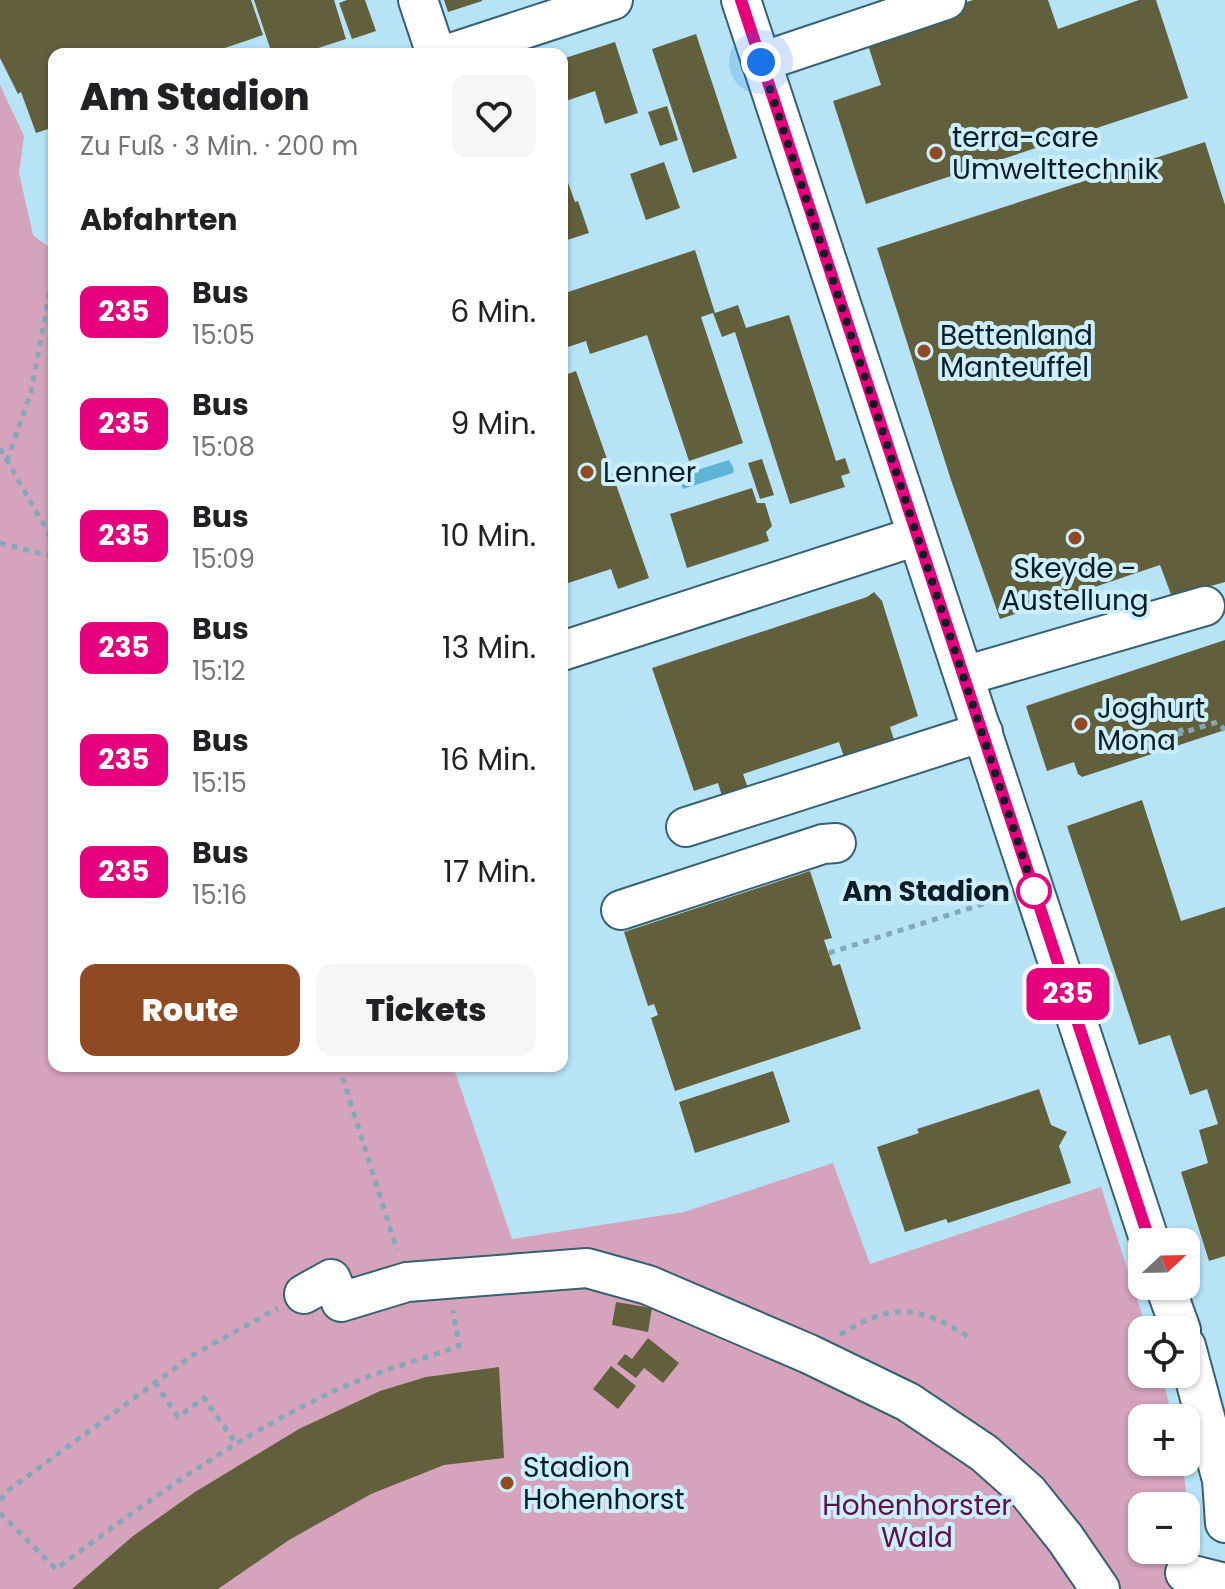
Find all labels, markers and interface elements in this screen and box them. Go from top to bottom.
your location [741,42,781,82]
text: Am Stadion [80,70,310,123]
button: heart [452,74,536,158]
place label: terra-care Umwelttechnik [952,118,1159,189]
text: Zu Fuß · 3 Min. · 200 m [80,128,358,164]
marker: terra-care Umwelttechnik [927,144,945,162]
text: Abfahrten [80,198,238,241]
text: Bus [192,271,249,314]
text: 6 Min. [450,290,536,333]
text: 235 [98,292,150,331]
place label: Bettenland Manteuffel [940,316,1093,387]
text: 15:05 [192,317,255,353]
marker: Bettenland Manteuffel [915,342,933,360]
text: Bus [192,383,249,426]
text: 9 Min. [450,402,536,445]
text: 235 [98,404,150,443]
text: 15:08 [192,429,255,465]
place label: Lenner [603,453,696,492]
marker: Lenner [578,463,596,481]
text: Bus [192,495,249,538]
text: 10 Min. [441,514,536,557]
text: 235 [98,516,150,555]
marker: Skeyde - Austellung [1066,529,1084,547]
text: 15:09 [192,541,255,577]
place label: Skeyde - Austellung [1001,549,1149,620]
text: Bus [192,607,249,650]
text: 13 Min. [442,626,536,669]
text: 235 [98,628,150,667]
text: 15:12 [192,653,245,689]
place label: Joghurt Mona [1097,689,1205,760]
marker: Joghurt Mona [1072,715,1090,733]
text: Bus [192,719,249,762]
text: 16 Min. [441,738,536,781]
text: 235 [98,740,150,779]
text: 15:15 [192,765,247,801]
text: Bus [192,831,249,874]
text: 17 Min. [443,850,536,893]
text: 235 [98,852,150,891]
place label: Am Stadion [842,872,1010,911]
marker: Am Stadion [1017,874,1051,908]
text: 15:16 [192,877,247,913]
button: Route [80,964,300,1056]
button: Tickets [316,964,536,1056]
line badge: 235 [1022,968,1114,1020]
text: 235 [1042,974,1094,1013]
north arrow [1128,1228,1200,1300]
map controls [1128,1228,1200,1564]
button: locate [1128,1316,1200,1388]
button: + [1128,1404,1200,1476]
place label: Stadion Hohenhorst [523,1448,685,1519]
marker: Stadion Hohenhorst [498,1474,516,1492]
park label: Hohenhorster Wald [822,1486,1012,1557]
button: − [1128,1492,1200,1564]

